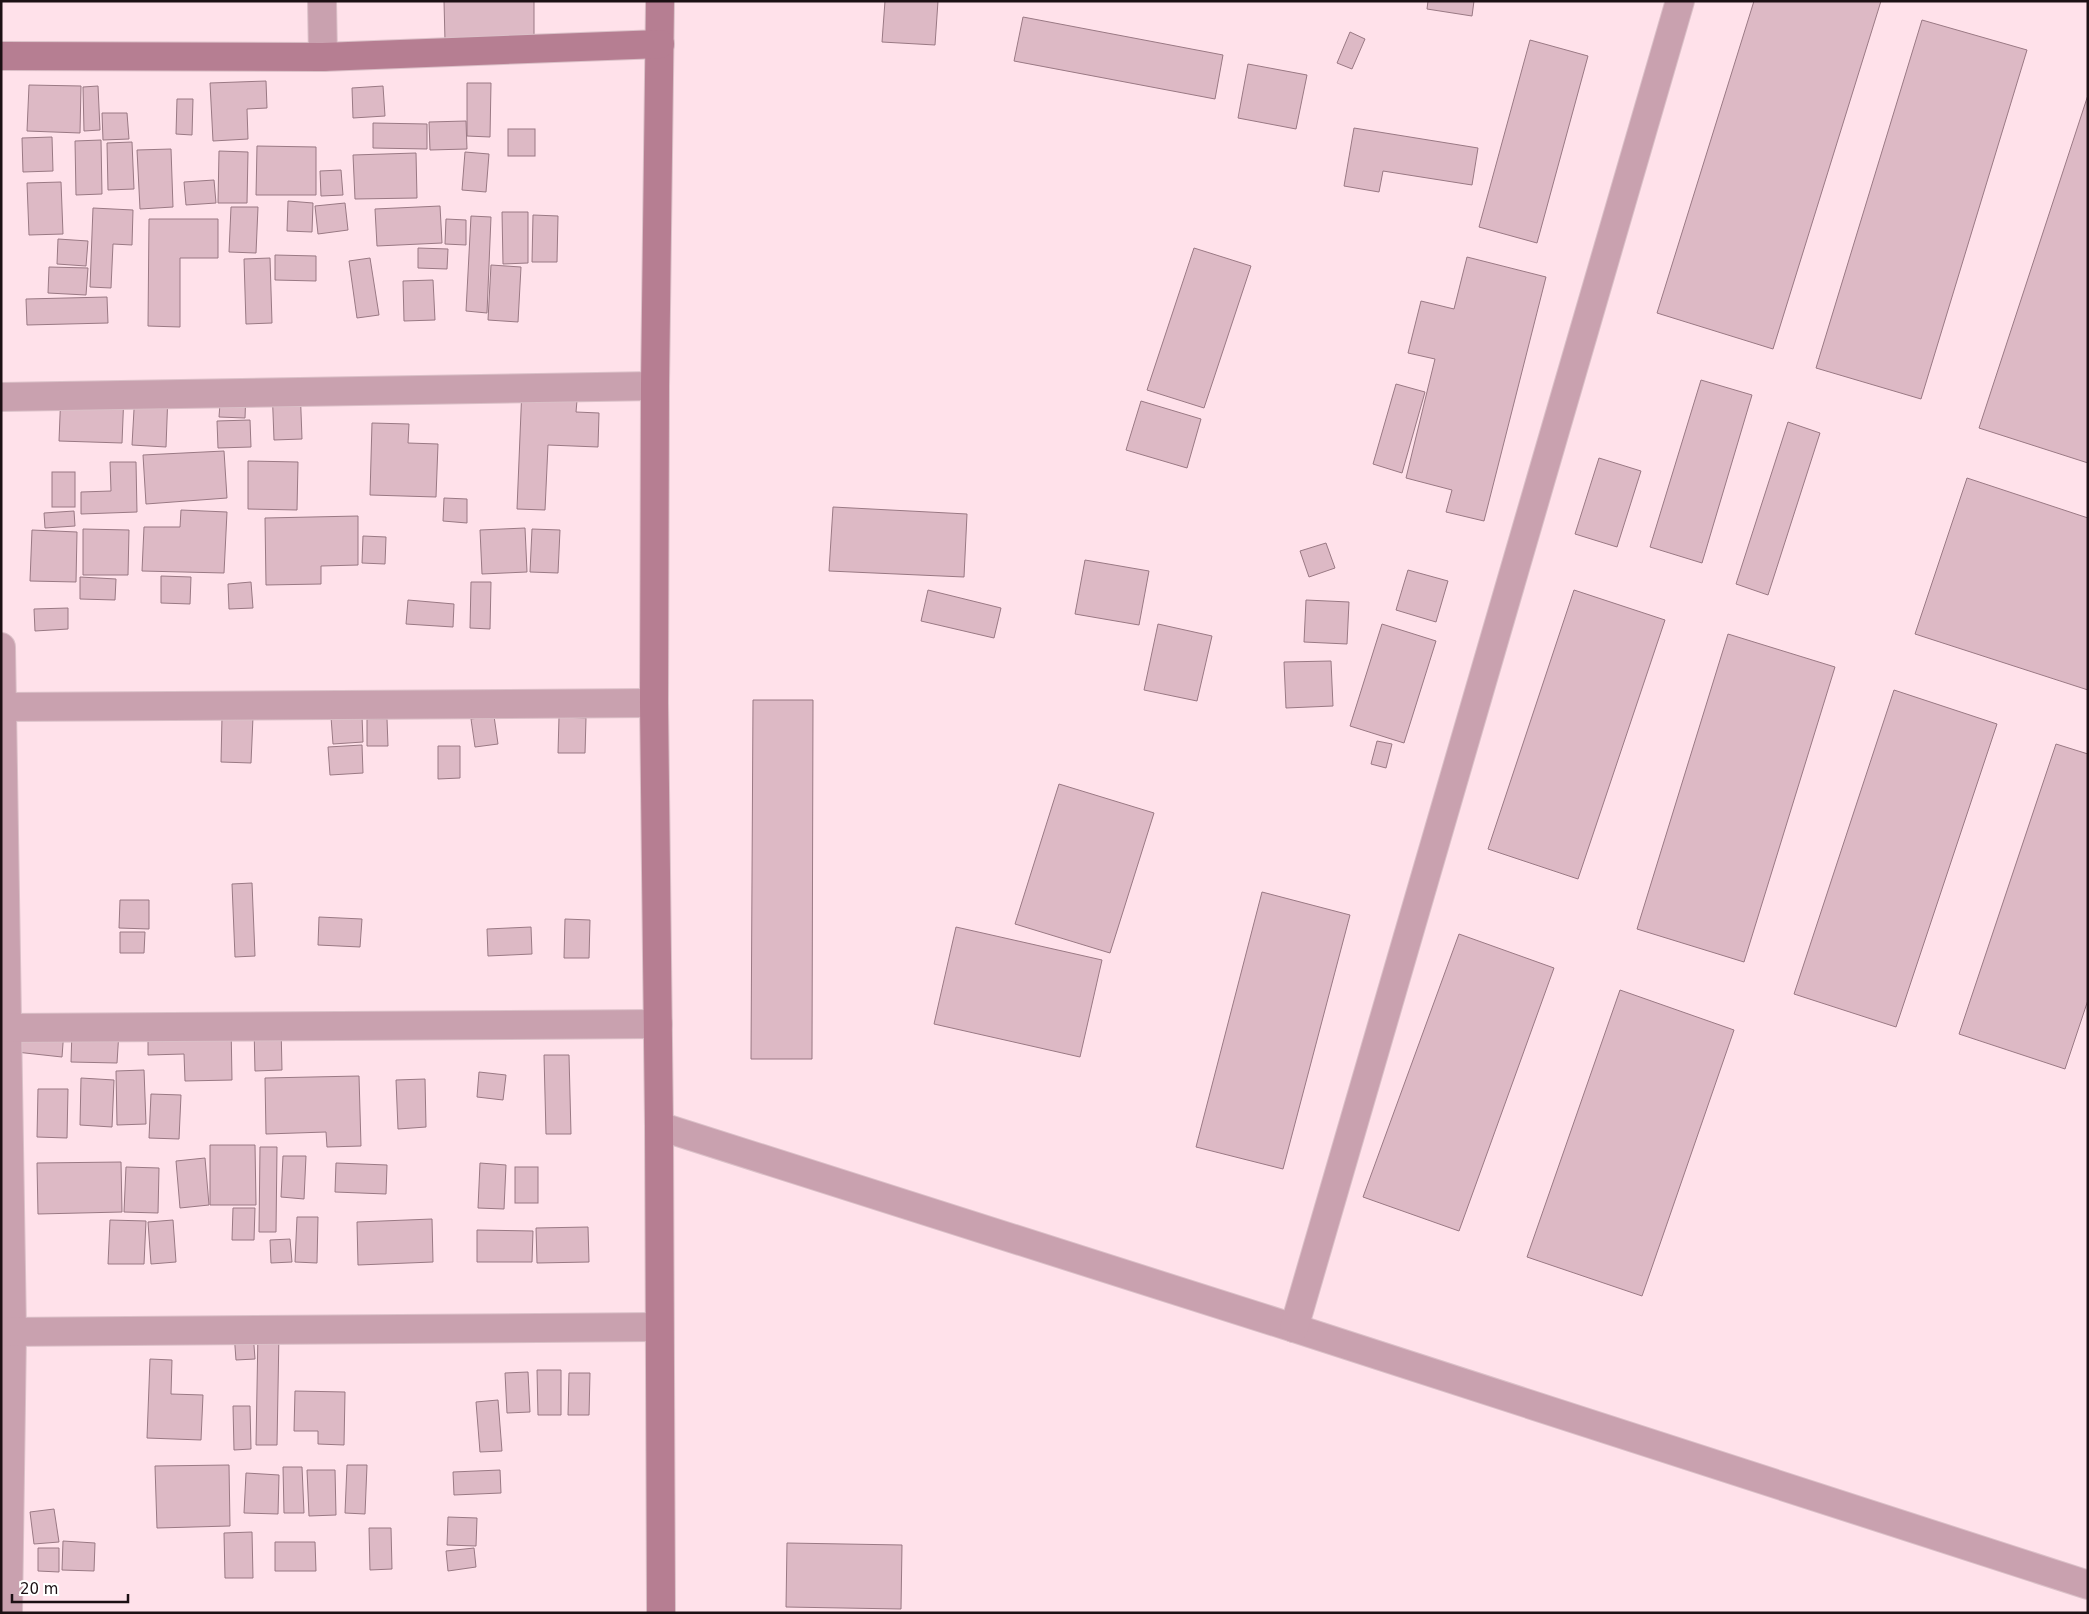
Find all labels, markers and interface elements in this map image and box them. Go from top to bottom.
scale bar [12,1572,129,1604]
text: 20 m [20,1580,58,1598]

